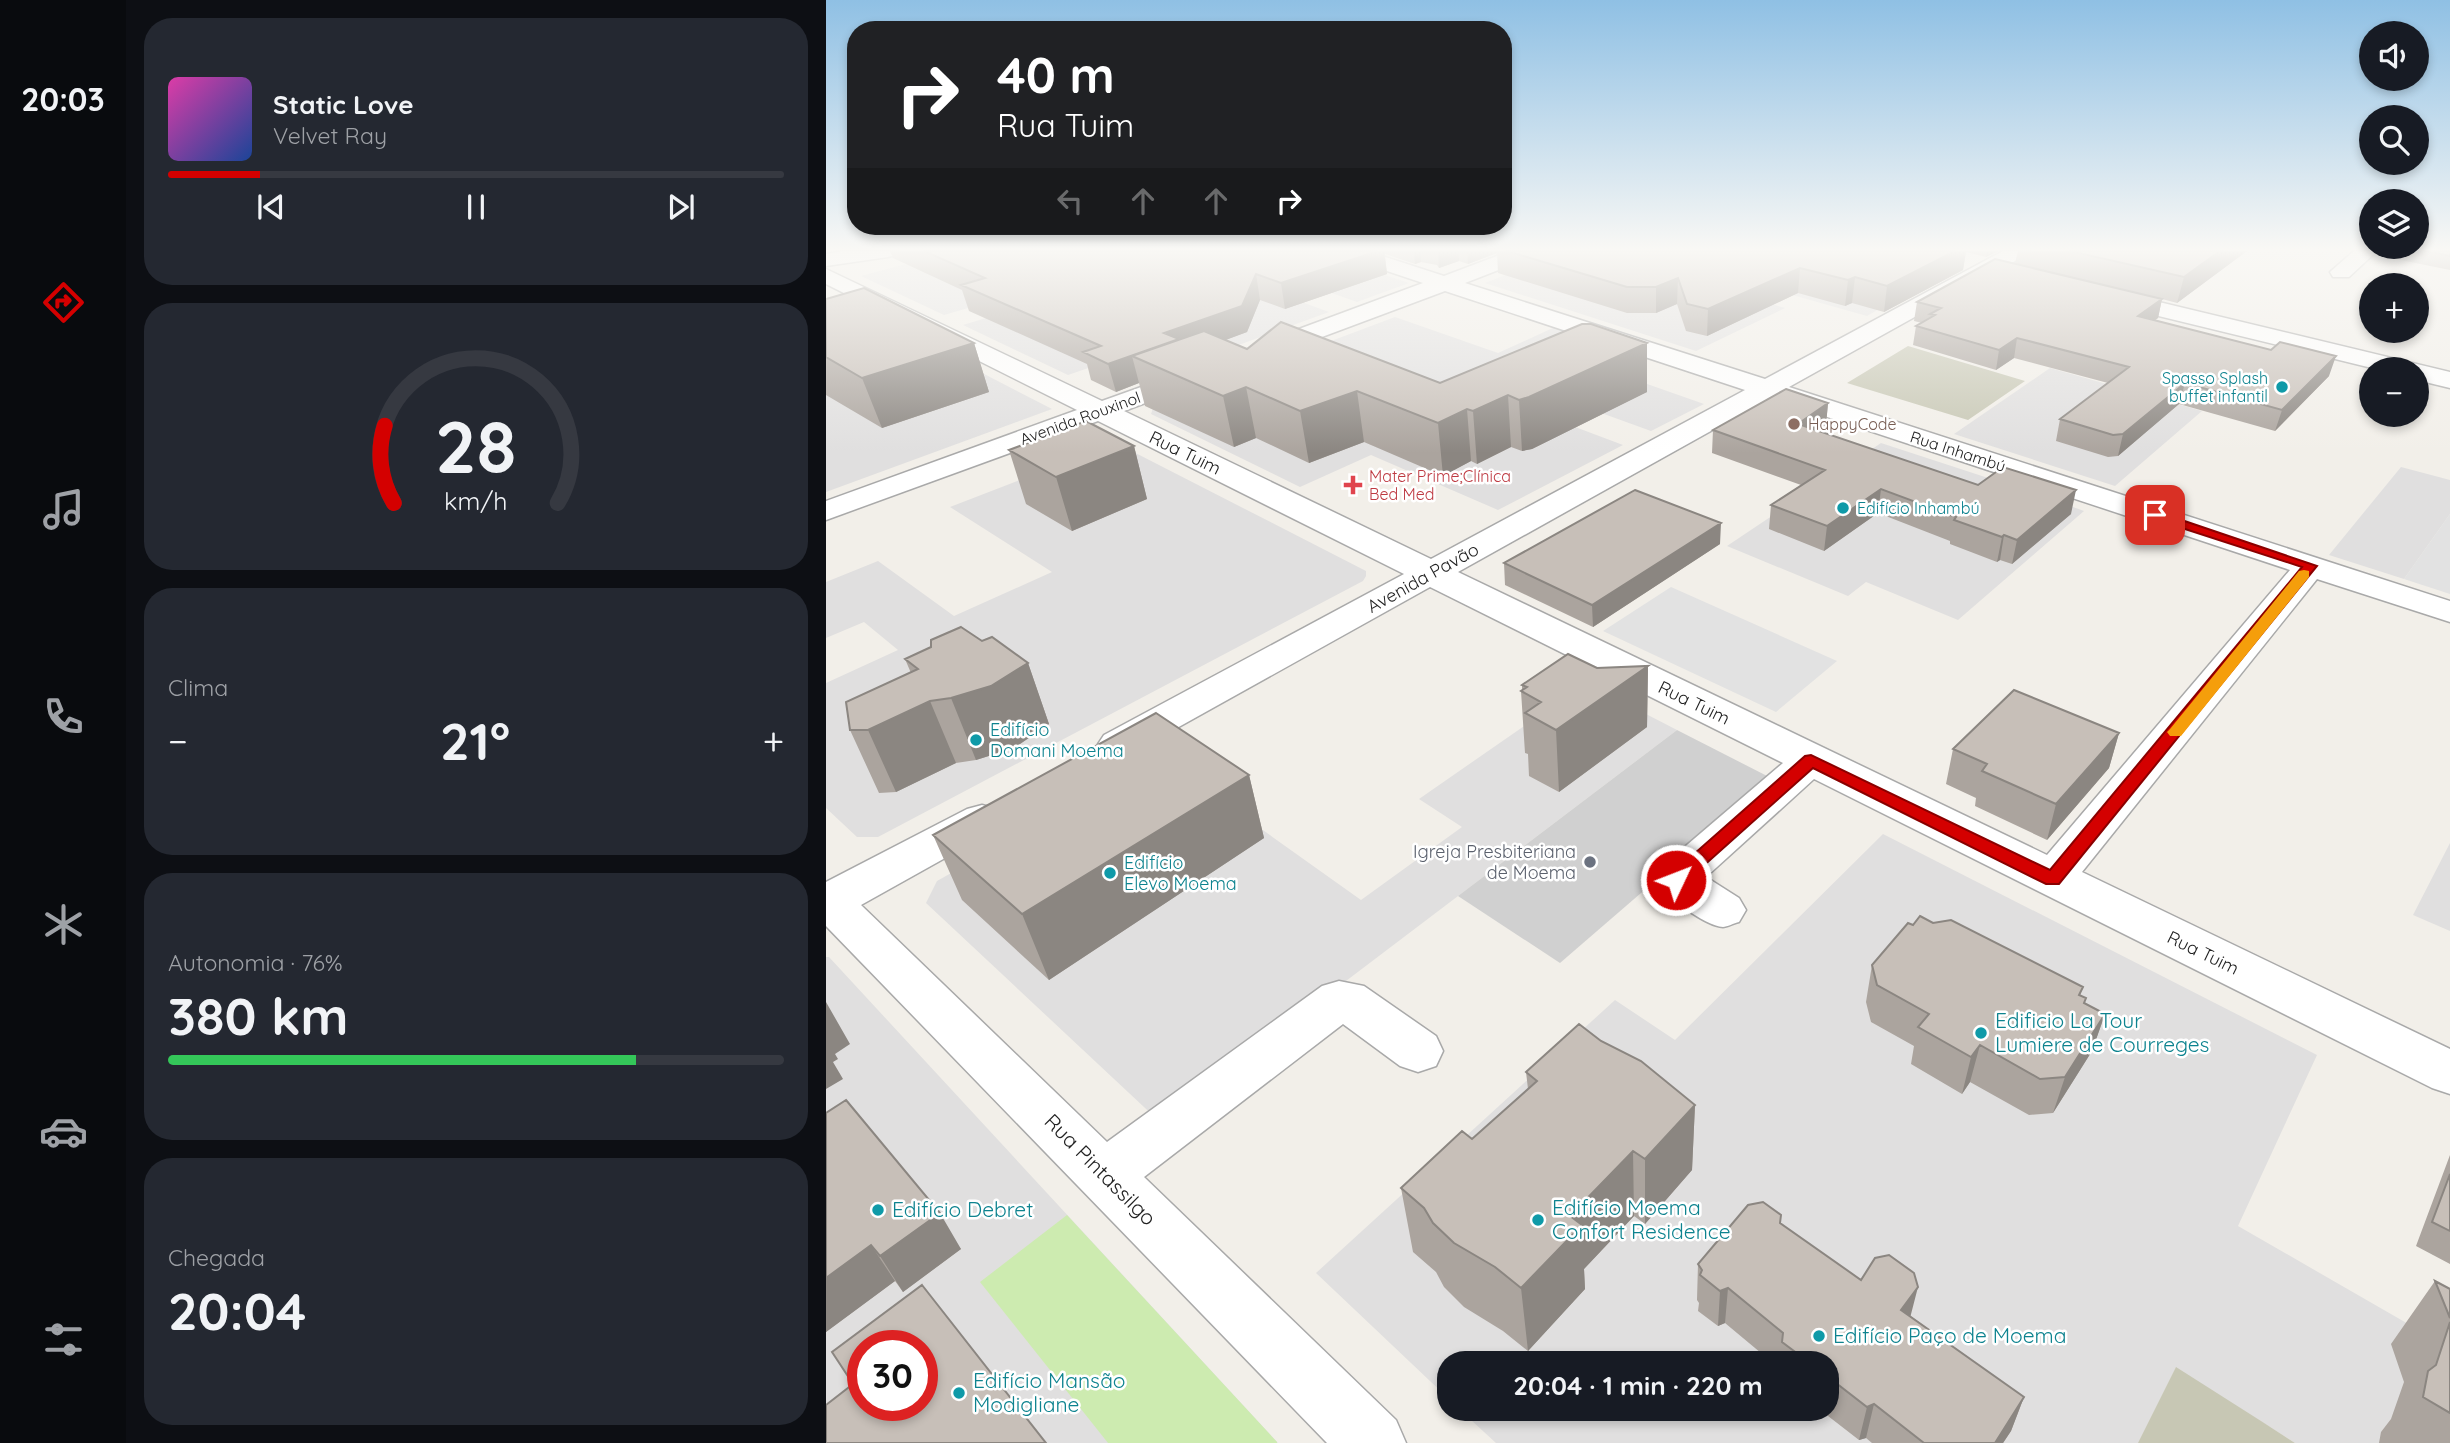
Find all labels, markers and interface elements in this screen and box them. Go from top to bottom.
map controls [2359,21,2429,427]
button: sound [2359,21,2429,91]
text: 40 m [997,44,1115,105]
icon: right [882,49,973,140]
text: 20:03 [21,79,105,119]
text: Static Love [273,88,414,121]
text: Rua Tuim [997,105,1134,145]
button: search [2359,105,2429,175]
text: Velvet Ray [273,121,387,150]
icon: left [1051,182,1089,220]
icon: ahead [1124,182,1162,220]
icon: ahead [1197,182,1235,220]
icon: right [1270,182,1308,220]
icon: previous [252,188,290,226]
icon: pause [457,188,495,226]
icon: next [662,188,700,226]
button: layers [2359,189,2429,259]
button: + [2359,273,2429,343]
icon: directions [39,278,88,327]
button: − [2359,357,2429,427]
place label: Spasso Splash buffet infantil [2162,368,2268,406]
marker: Spasso Splash buffet infantil [2274,379,2290,395]
street label: Avenida Rouxinol [1017,387,1143,449]
text: 28 [435,400,517,491]
place label: HappyCode [1808,414,1897,434]
marker: HappyCode [1786,416,1802,432]
street label: Rua Tuim [1145,425,1225,480]
street label: Rua Inhambú [1908,426,2008,476]
place label: Mater Prime;Clínica Bed Med [1369,466,1511,504]
marker: Mater Prime;Clínica Bed Med [1343,475,1363,495]
text: km/h [444,484,508,515]
icon: music [39,485,88,534]
pin [2125,485,2185,545]
icon: arrive [2136,496,2174,534]
place label: Edifício Inhambú [1857,498,1979,518]
marker: Edifício Inhambú [1835,500,1851,516]
street label: Avenida Pavão [1363,537,1483,618]
text: Clima [168,673,228,702]
street label: Rua Tuim [1654,675,1734,730]
icon: phone [39,692,88,741]
text: 21° [440,708,510,773]
text: − [168,717,188,765]
text: + [763,717,784,765]
place label: Edifício Domani Moema [990,718,1124,762]
marker: Edifício Domani Moema [968,732,984,748]
place label: Igreja Presbiteriana de Moema [1413,840,1576,884]
position arrow [1639,843,1713,917]
place label: Edifício Elevo Moema [1124,851,1237,895]
marker: Igreja Presbiteriana de Moema [1582,854,1598,870]
marker: Edifício Elevo Moema [1102,865,1118,881]
icon: climate [39,900,88,949]
street label: Rua Tuim [2163,925,2243,980]
text: Autonomia · 76% [168,948,343,977]
text: 380 km [168,983,348,1048]
place label: Edificio La Tour Lumiere de Courreges [1995,1007,2209,1057]
marker: Edificio La Tour Lumiere de Courreges [1973,1025,1989,1041]
icon: car [39,1107,88,1156]
street label: Rua Pintassilgo [1039,1108,1162,1231]
place label: Edifício Moema Confort Residence [1552,1194,1731,1244]
place label: Edifício Debret [892,1196,1033,1222]
marker: Edifício Debret [870,1202,886,1218]
marker: Edifício Moema Confort Residence [1530,1212,1546,1228]
text: Chegada [168,1243,265,1272]
text: 20:04 [168,1278,306,1343]
icon: filters [39,1315,88,1364]
place label: Edifício Paço de Moema [1833,1322,2066,1348]
marker: Edifício Paço de Moema [1811,1328,1827,1344]
speed limit sign: 30 [847,1330,938,1421]
place label: Edifício Mansão Modigliane [973,1367,1126,1417]
text: 20:04 · 1 min · 220 m [1513,1369,1763,1402]
marker: Edifício Mansão Modigliane [951,1385,967,1401]

